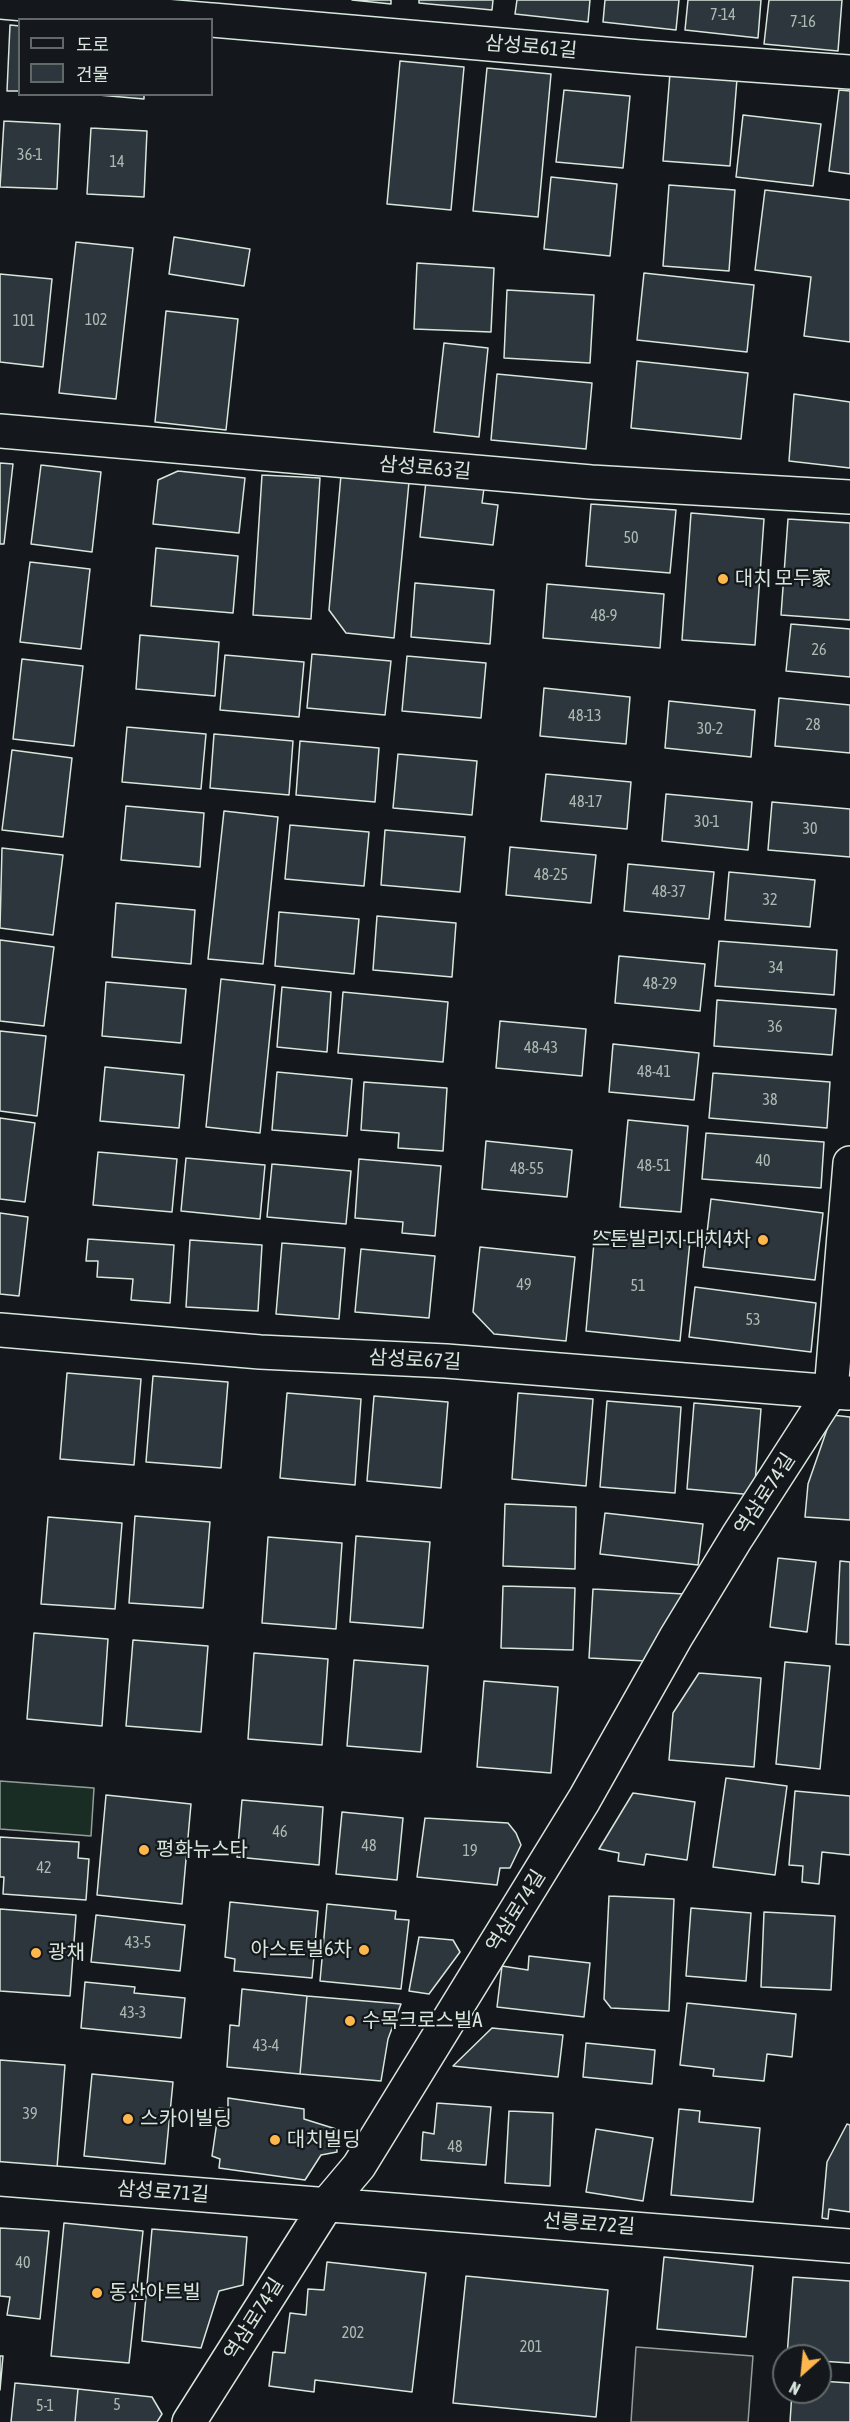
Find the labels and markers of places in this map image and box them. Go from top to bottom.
place label: 대치 모두家 [735,567,831,591]
marker: 대치 모두家 [716,572,730,586]
place label: 스톤빌리지 대치4차 [592,1228,751,1252]
marker: 스톤빌리지 대치4차 [756,1233,770,1247]
place label: 평화뉴스타 [156,1838,248,1862]
marker: 평화뉴스타 [137,1843,151,1857]
place label: 아스토빌6차 [251,1938,352,1962]
place label: 광채 [48,1941,85,1965]
marker: 아스토빌6차 [357,1943,371,1957]
marker: 광채 [29,1946,43,1960]
place label: 수목크로스빌A [362,2009,482,2033]
marker: 수목크로스빌A [343,2014,357,2028]
place label: 스카이빌딩 [140,2107,232,2131]
marker: 스카이빌딩 [121,2112,135,2126]
place label: 대치빌딩 [287,2128,361,2152]
marker: 대치빌딩 [268,2133,282,2147]
place label: 동산아트빌 [109,2281,201,2305]
marker: 동산아트빌 [90,2286,104,2300]

